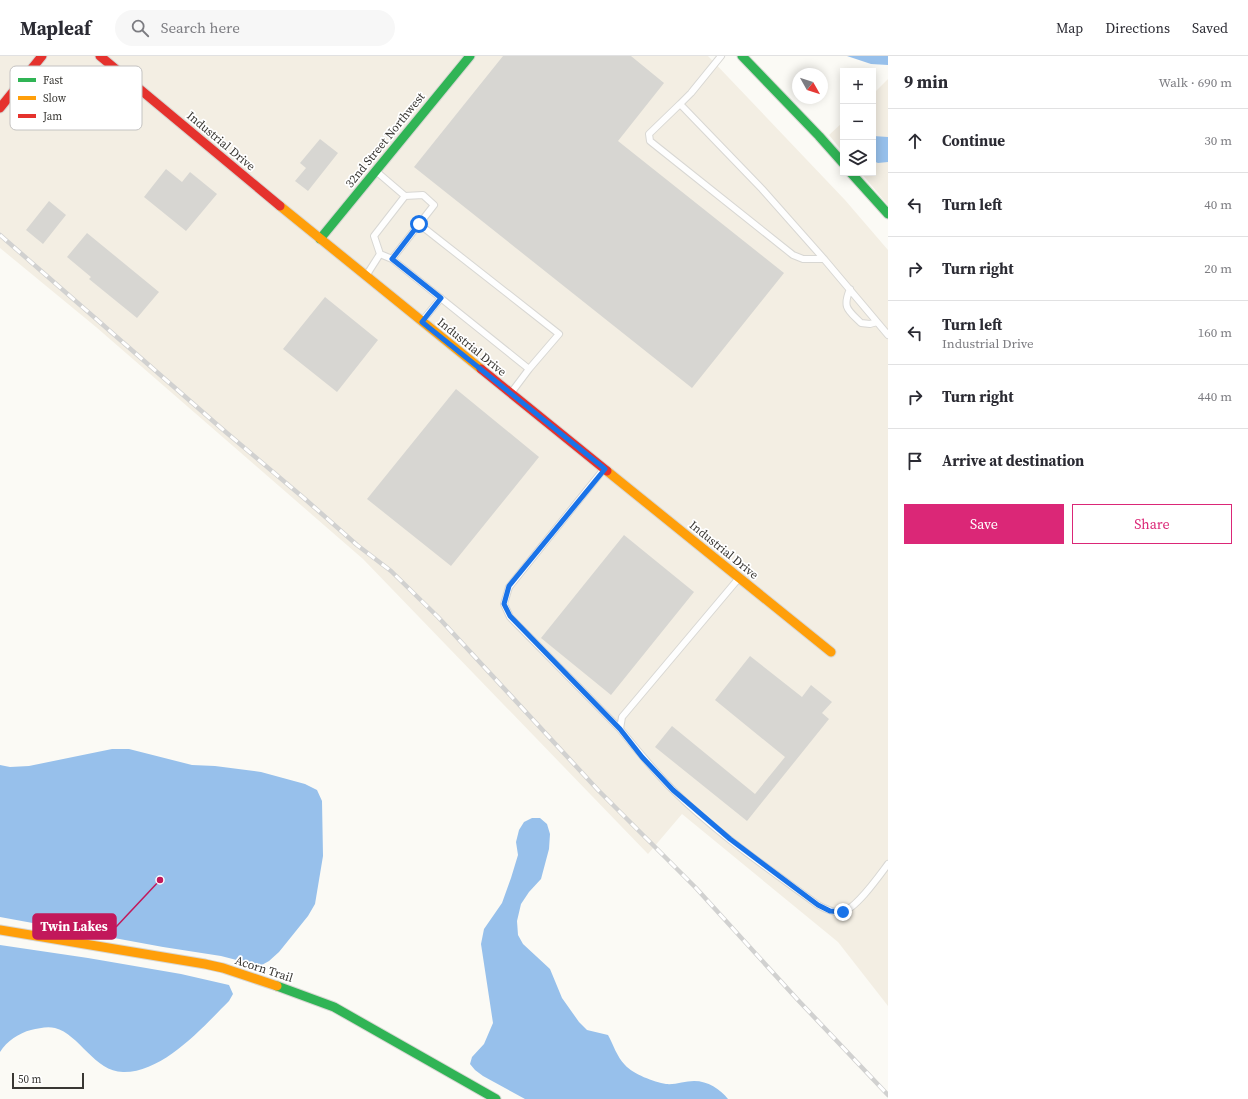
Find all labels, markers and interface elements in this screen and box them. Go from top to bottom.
search box [115,10,395,46]
text: Mapleaf [20,15,91,41]
icon: search [129,17,151,39]
text: Search here [161,17,240,38]
text: Map [1056,18,1083,38]
text: Directions [1105,18,1170,38]
text: Saved [1192,18,1228,38]
legend [10,66,142,130]
north arrow [792,68,828,104]
map controls [840,68,876,176]
button: + [840,68,876,104]
text: 9 min [904,70,948,94]
text: Fast [43,73,63,88]
text: Walk · 690 m [1159,74,1232,91]
street label: 32nd Street Northwest [342,89,428,191]
text: Slow [43,91,67,106]
button: − [840,104,876,140]
street label: Industrial Drive [183,108,259,174]
text: Jam [42,109,62,124]
icon: ahead [904,130,926,152]
text: Continue [942,130,1005,151]
text: 30 m [1204,132,1232,149]
button: layers [840,140,876,176]
icon: left [904,194,926,216]
text: Turn left [942,194,1002,215]
text: 40 m [1204,196,1232,213]
route start [410,215,428,233]
icon: right [904,258,926,280]
text: Turn right [942,258,1014,279]
text: 20 m [1204,260,1232,277]
street label: Industrial Drive [434,314,510,380]
text: Turn left [942,314,1002,335]
icon: left [904,322,926,344]
text: 160 m [1198,324,1232,341]
text: Industrial Drive [942,335,1034,352]
icon: right [904,386,926,408]
text: Turn right [942,386,1014,407]
text: 440 m [1198,388,1232,405]
icon: arrive [904,450,926,472]
text: Arrive at destination [942,450,1084,471]
button: Save [904,504,1064,544]
button: Share [1072,504,1232,544]
street label: Industrial Drive [686,517,762,583]
route end [834,903,852,921]
callout: Twin Lakes [33,914,116,939]
text: Twin Lakes [40,918,108,935]
street label: Acorn Trail [233,952,295,986]
scale bar [12,1071,84,1090]
text: 50 m [18,1072,41,1087]

